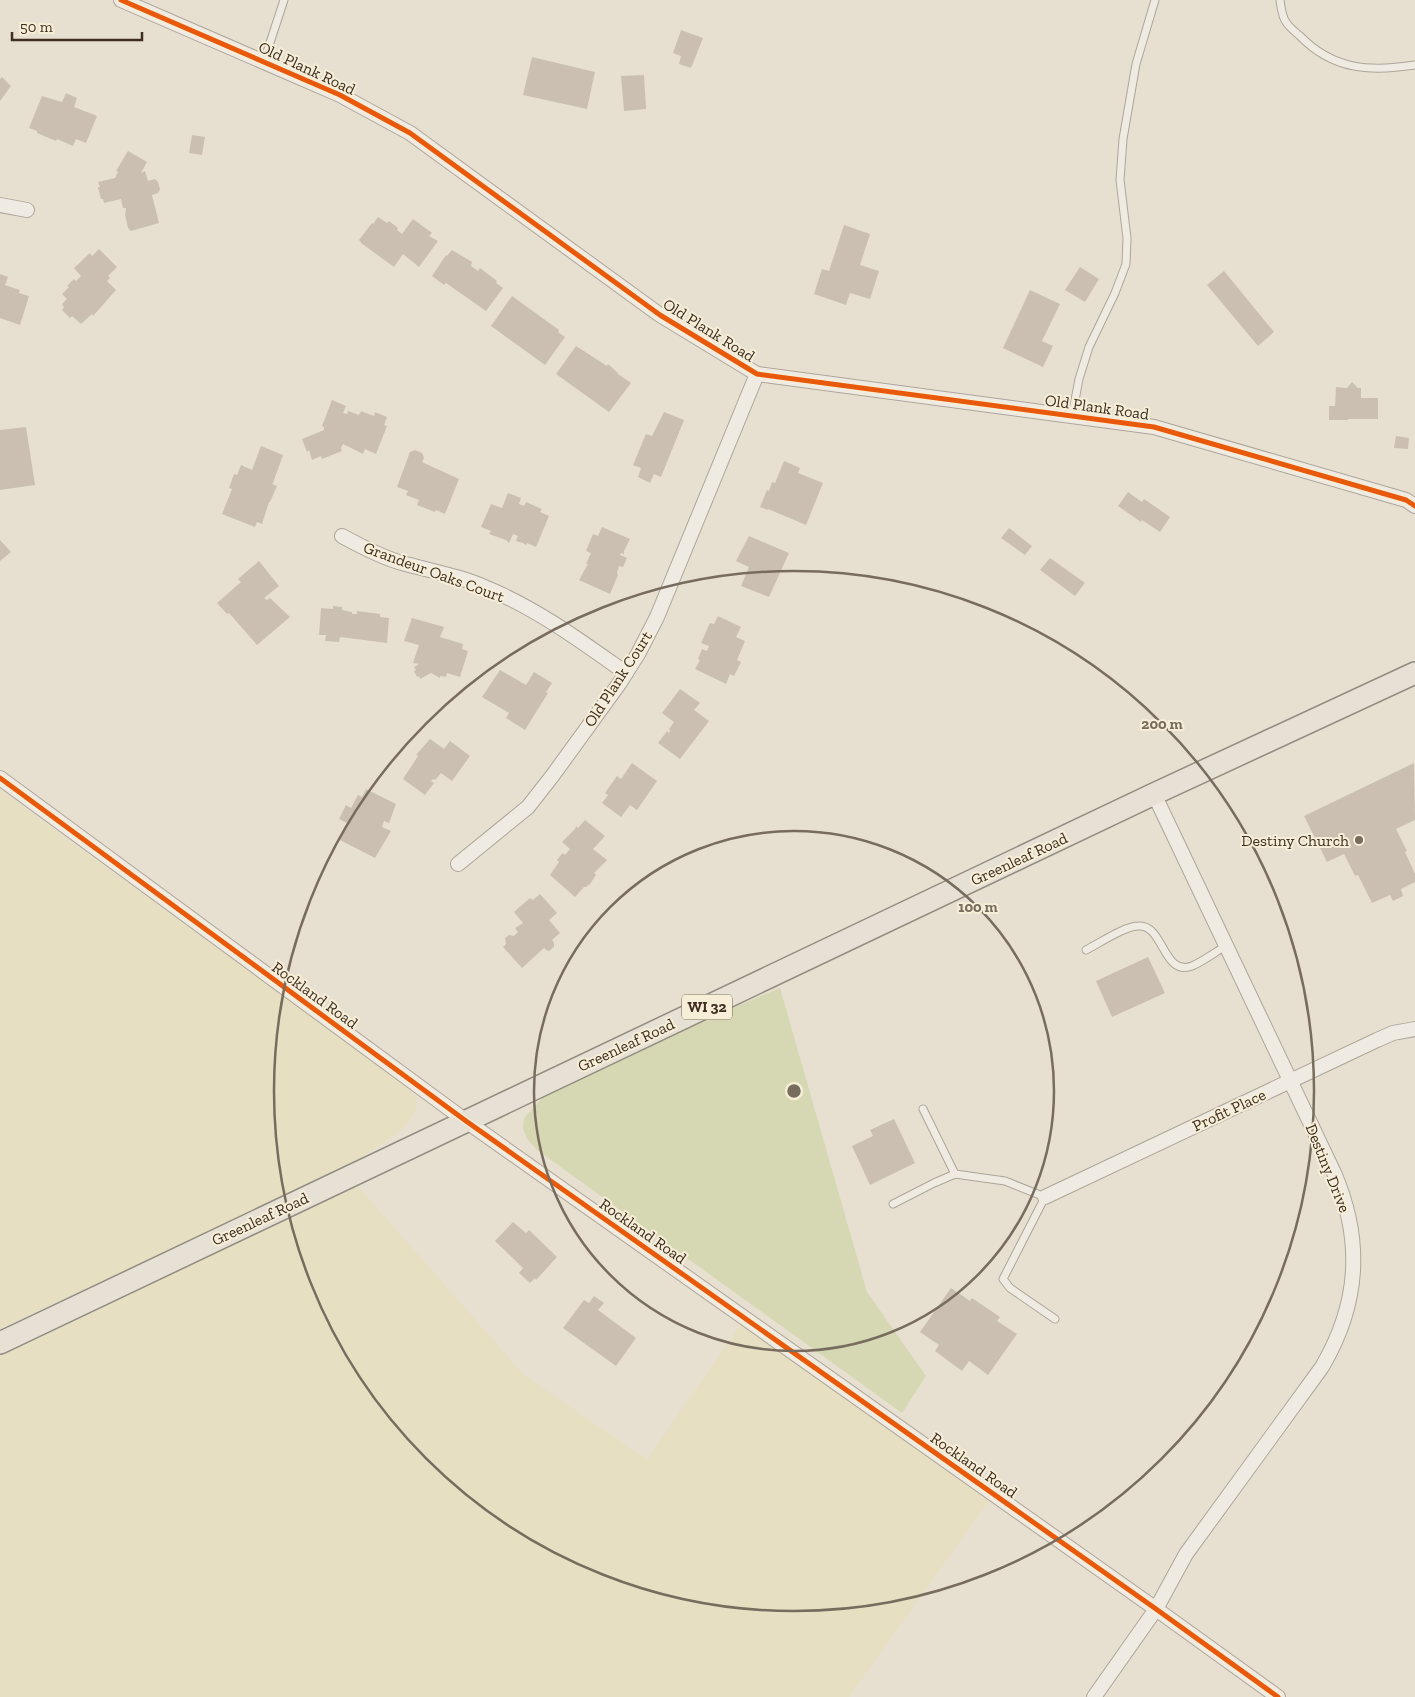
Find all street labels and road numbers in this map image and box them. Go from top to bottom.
street label: Old Plank Road [255,37,359,99]
street label: Old Plank Road [660,294,759,366]
street label: Old Plank Road [1044,390,1150,424]
street label: Grandeur Oaks Court [361,538,507,606]
street label: Old Plank Court [580,627,656,731]
street label: Greenleaf Road [968,828,1071,890]
street label: Rockland Road [268,957,362,1033]
road number: WI 32 [682,994,732,1020]
street label: Greenleaf Road [575,1014,678,1076]
street label: Profit Place [1189,1085,1269,1135]
street label: Destiny Drive [1302,1121,1354,1215]
street label: Greenleaf Road [209,1188,312,1250]
street label: Rockland Road [596,1194,690,1268]
street label: Rockland Road [927,1428,1021,1502]

